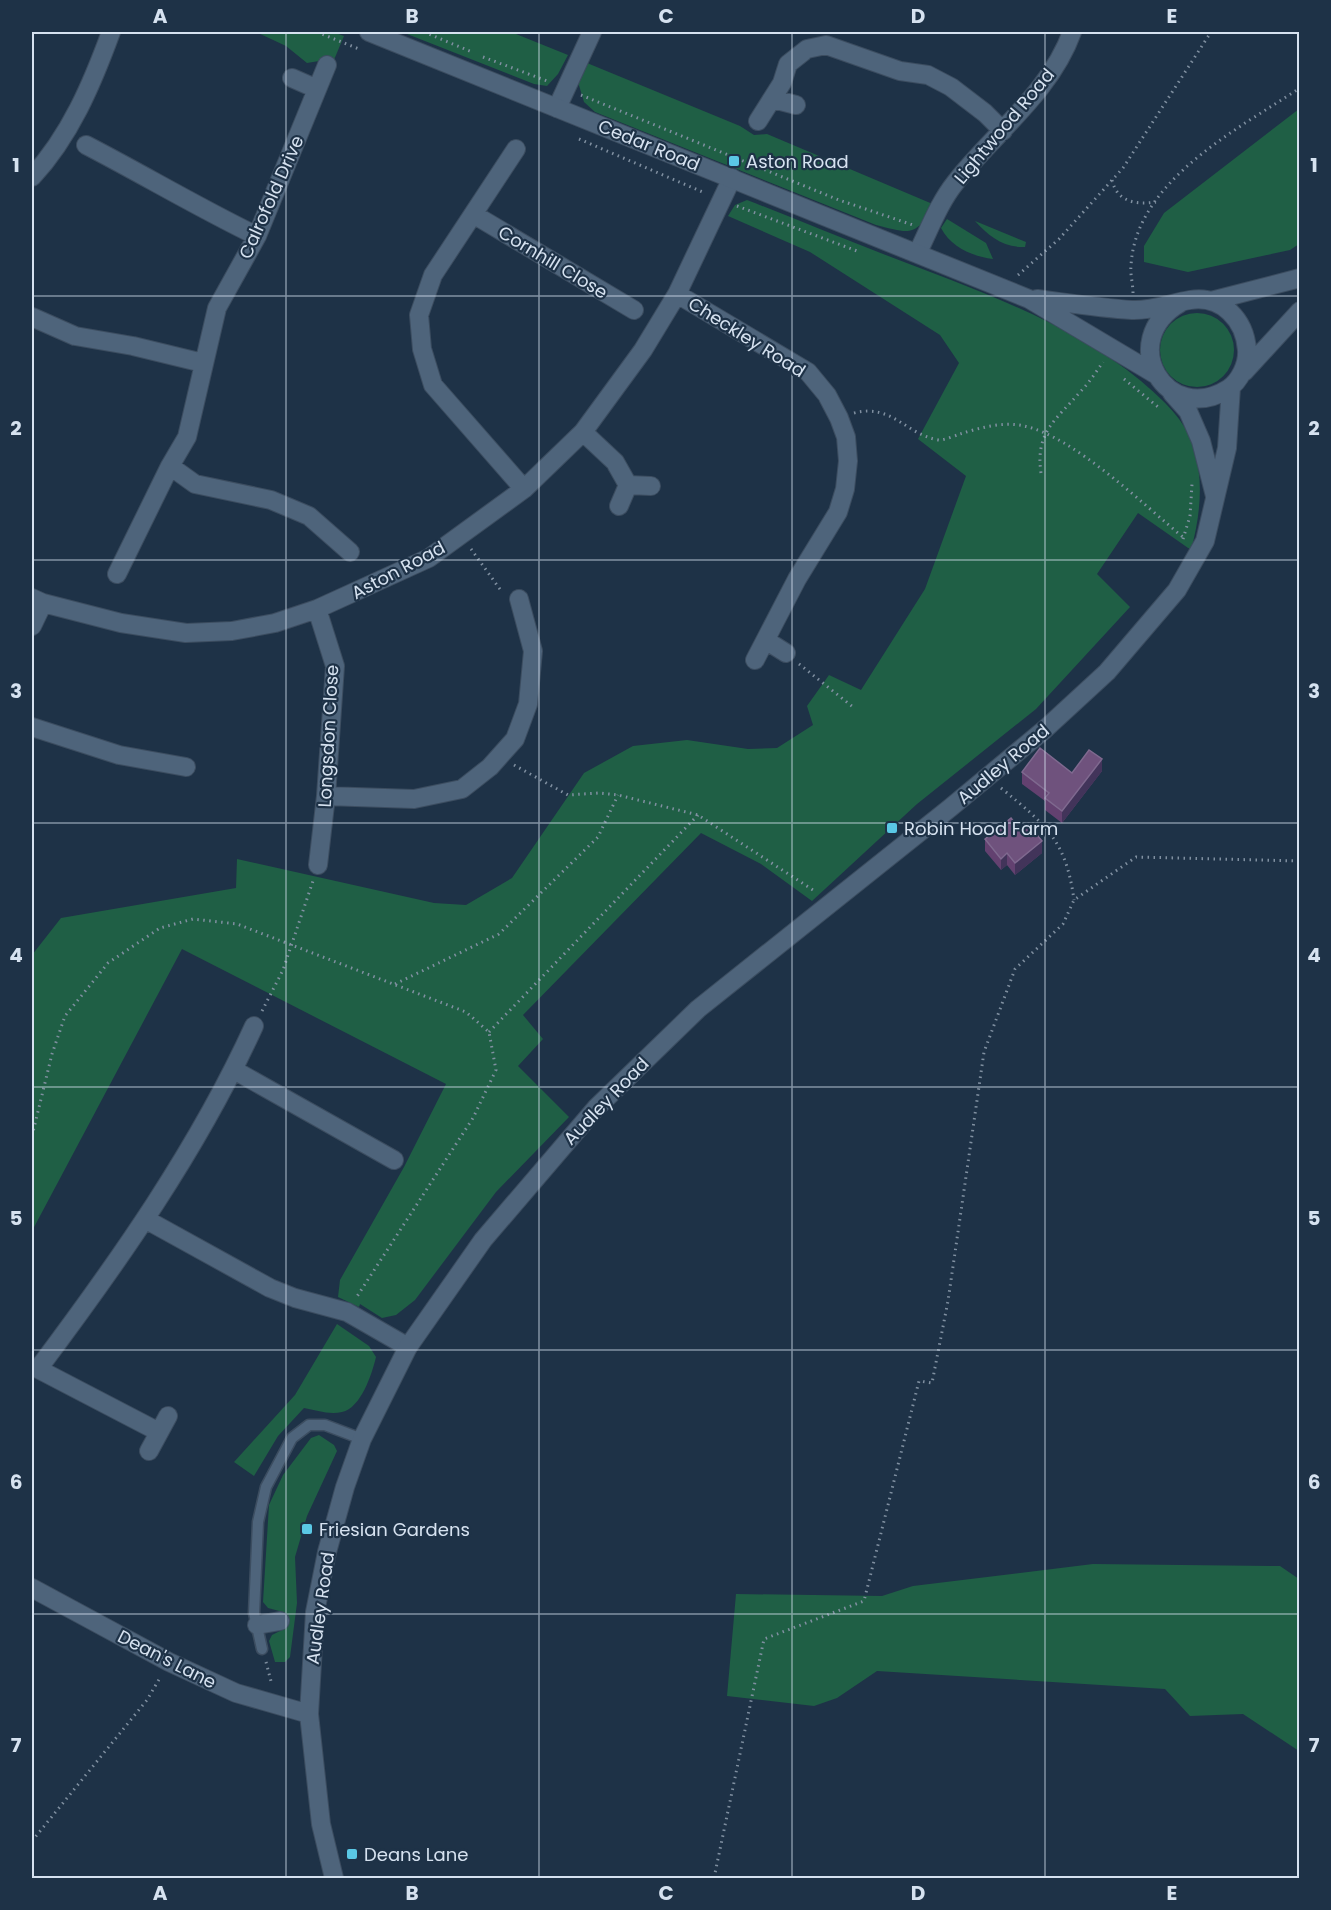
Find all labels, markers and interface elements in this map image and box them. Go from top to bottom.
text: A [153,2,168,30]
text: B [405,2,419,30]
text: C [658,2,674,30]
text: D [911,2,925,30]
text: E [1167,2,1177,30]
street label: Lightwood Road [948,63,1060,189]
street label: Cedar Road [594,113,704,177]
street label: Calrofold Drive [233,131,309,263]
place label: Aston Road [746,149,849,174]
text: 1 [12,151,20,179]
text: 1 [1310,151,1318,179]
marker: Aston Road [727,154,741,168]
street label: Cornhill Close [494,219,612,305]
street label: Checkley Road [684,291,810,383]
text: 2 [10,414,22,442]
text: 2 [1308,414,1320,442]
street label: Aston Road [347,535,449,605]
street label: Longsdon Close [312,664,344,808]
text: 3 [10,677,22,705]
text: 3 [1308,677,1320,705]
street label: Audley Road [952,718,1054,810]
place label: Robin Hood Farm [904,816,1058,841]
marker: Robin Hood Farm [885,821,899,835]
text: 4 [9,941,23,969]
text: 4 [1307,941,1321,969]
street label: Audley Road [558,1052,654,1150]
text: 5 [10,1204,23,1232]
text: 5 [1308,1204,1321,1232]
text: 6 [10,1468,22,1496]
text: 6 [1308,1468,1320,1496]
place label: Friesian Gardens [319,1517,470,1542]
marker: Friesian Gardens [300,1522,314,1536]
street label: Audley Road [300,1550,340,1666]
street label: Dean's Lane [114,1624,220,1694]
text: 7 [11,1731,22,1759]
text: 7 [1309,1731,1320,1759]
place label: Deans Lane [364,1842,468,1867]
marker: Deans Lane [345,1847,359,1861]
text: A [153,1879,168,1907]
text: B [405,1879,419,1907]
text: C [658,1879,674,1907]
text: D [911,1879,925,1907]
text: E [1167,1879,1177,1907]

